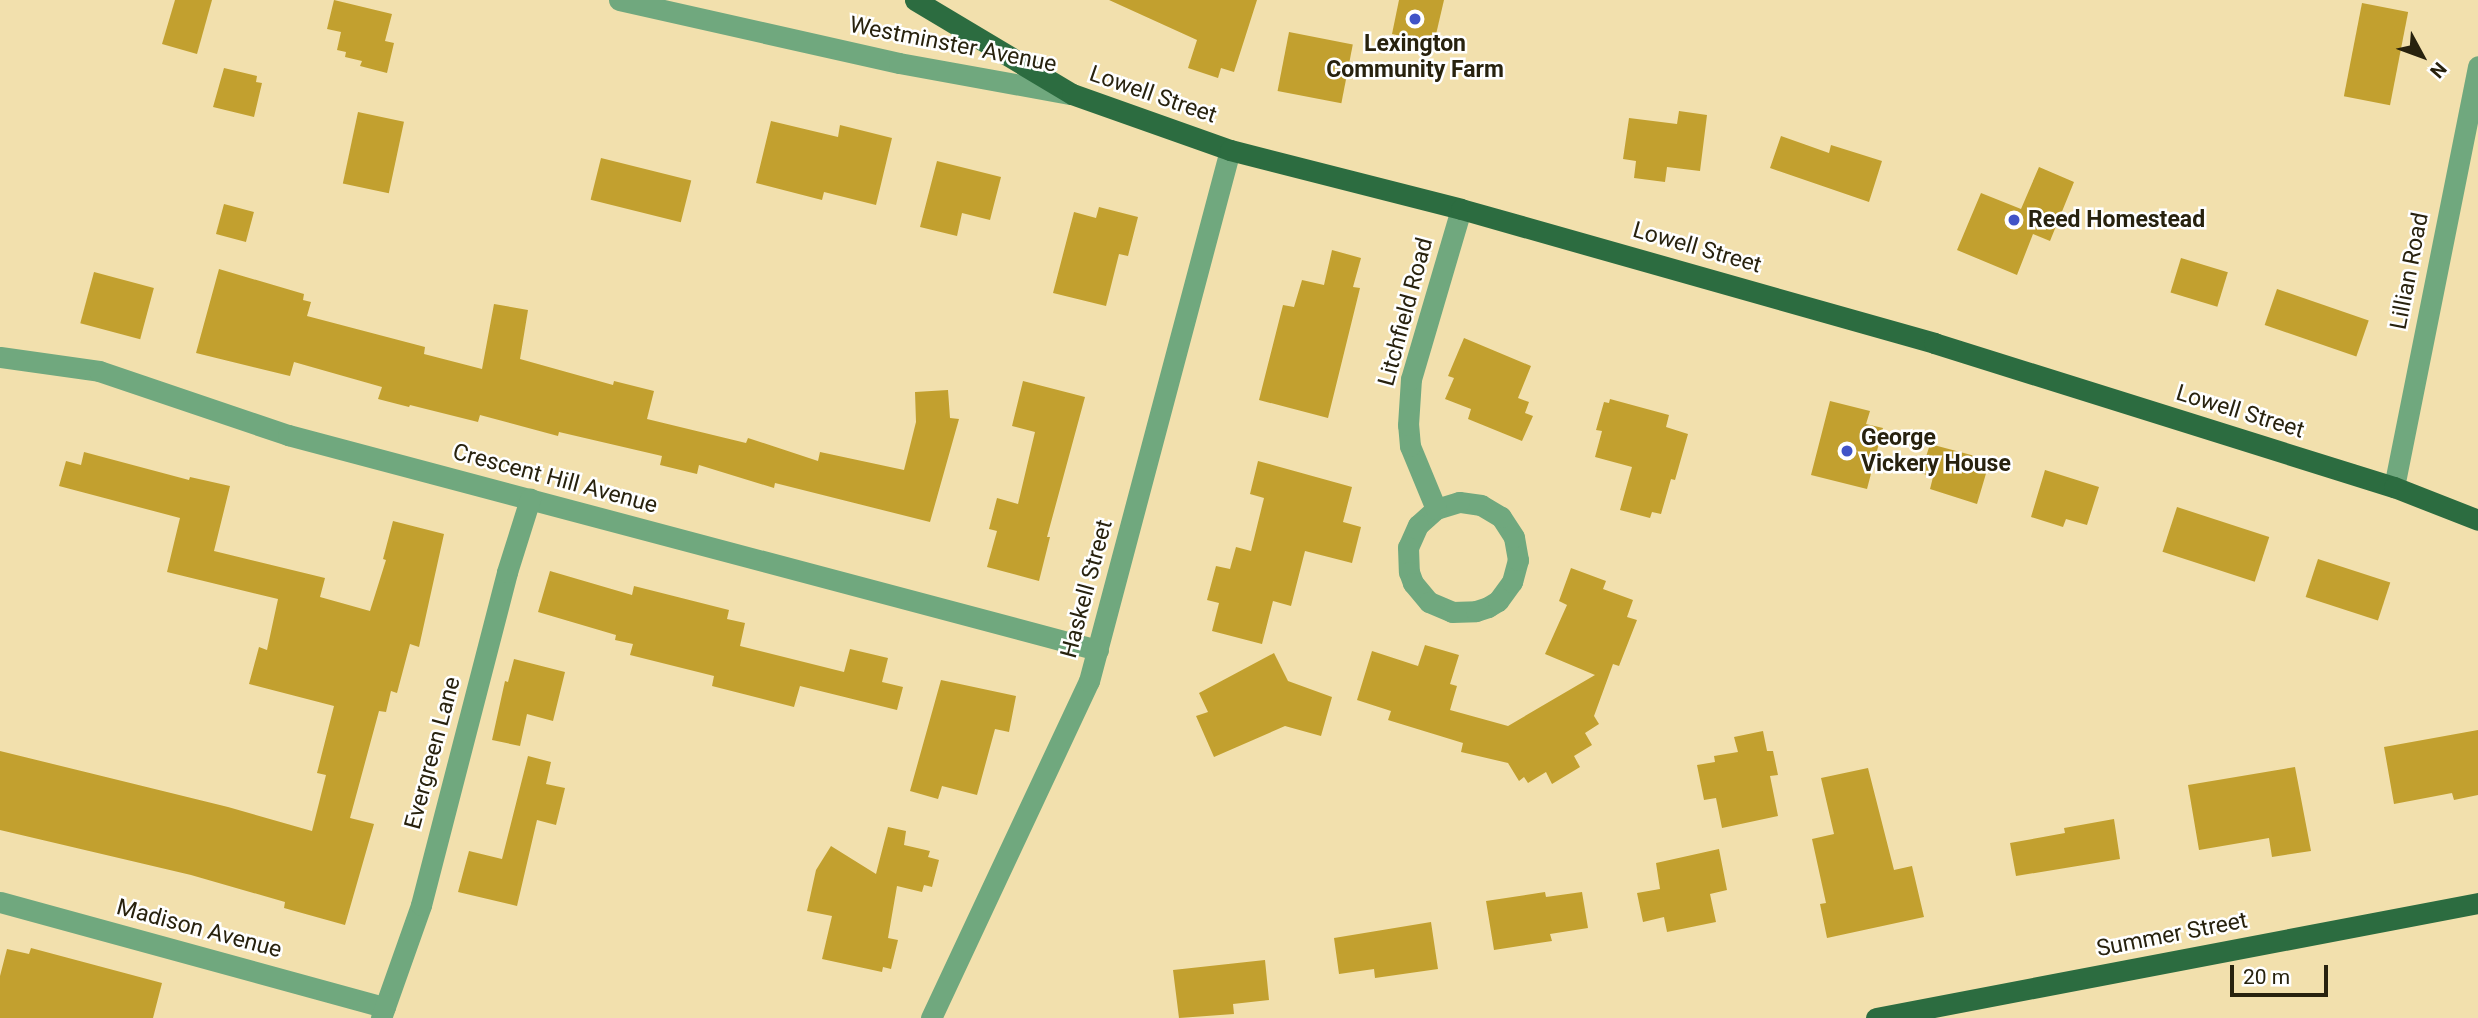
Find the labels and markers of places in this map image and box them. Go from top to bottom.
marker: Lexington Community Farm [1407,11,1423,27]
place label: Lexington Community Farm [1326,30,1504,84]
place label: Reed Homestead [2028,206,2205,234]
marker: Reed Homestead [2006,212,2022,228]
place label: George Vickery House [1861,424,2011,478]
marker: George Vickery House [1839,443,1855,459]

